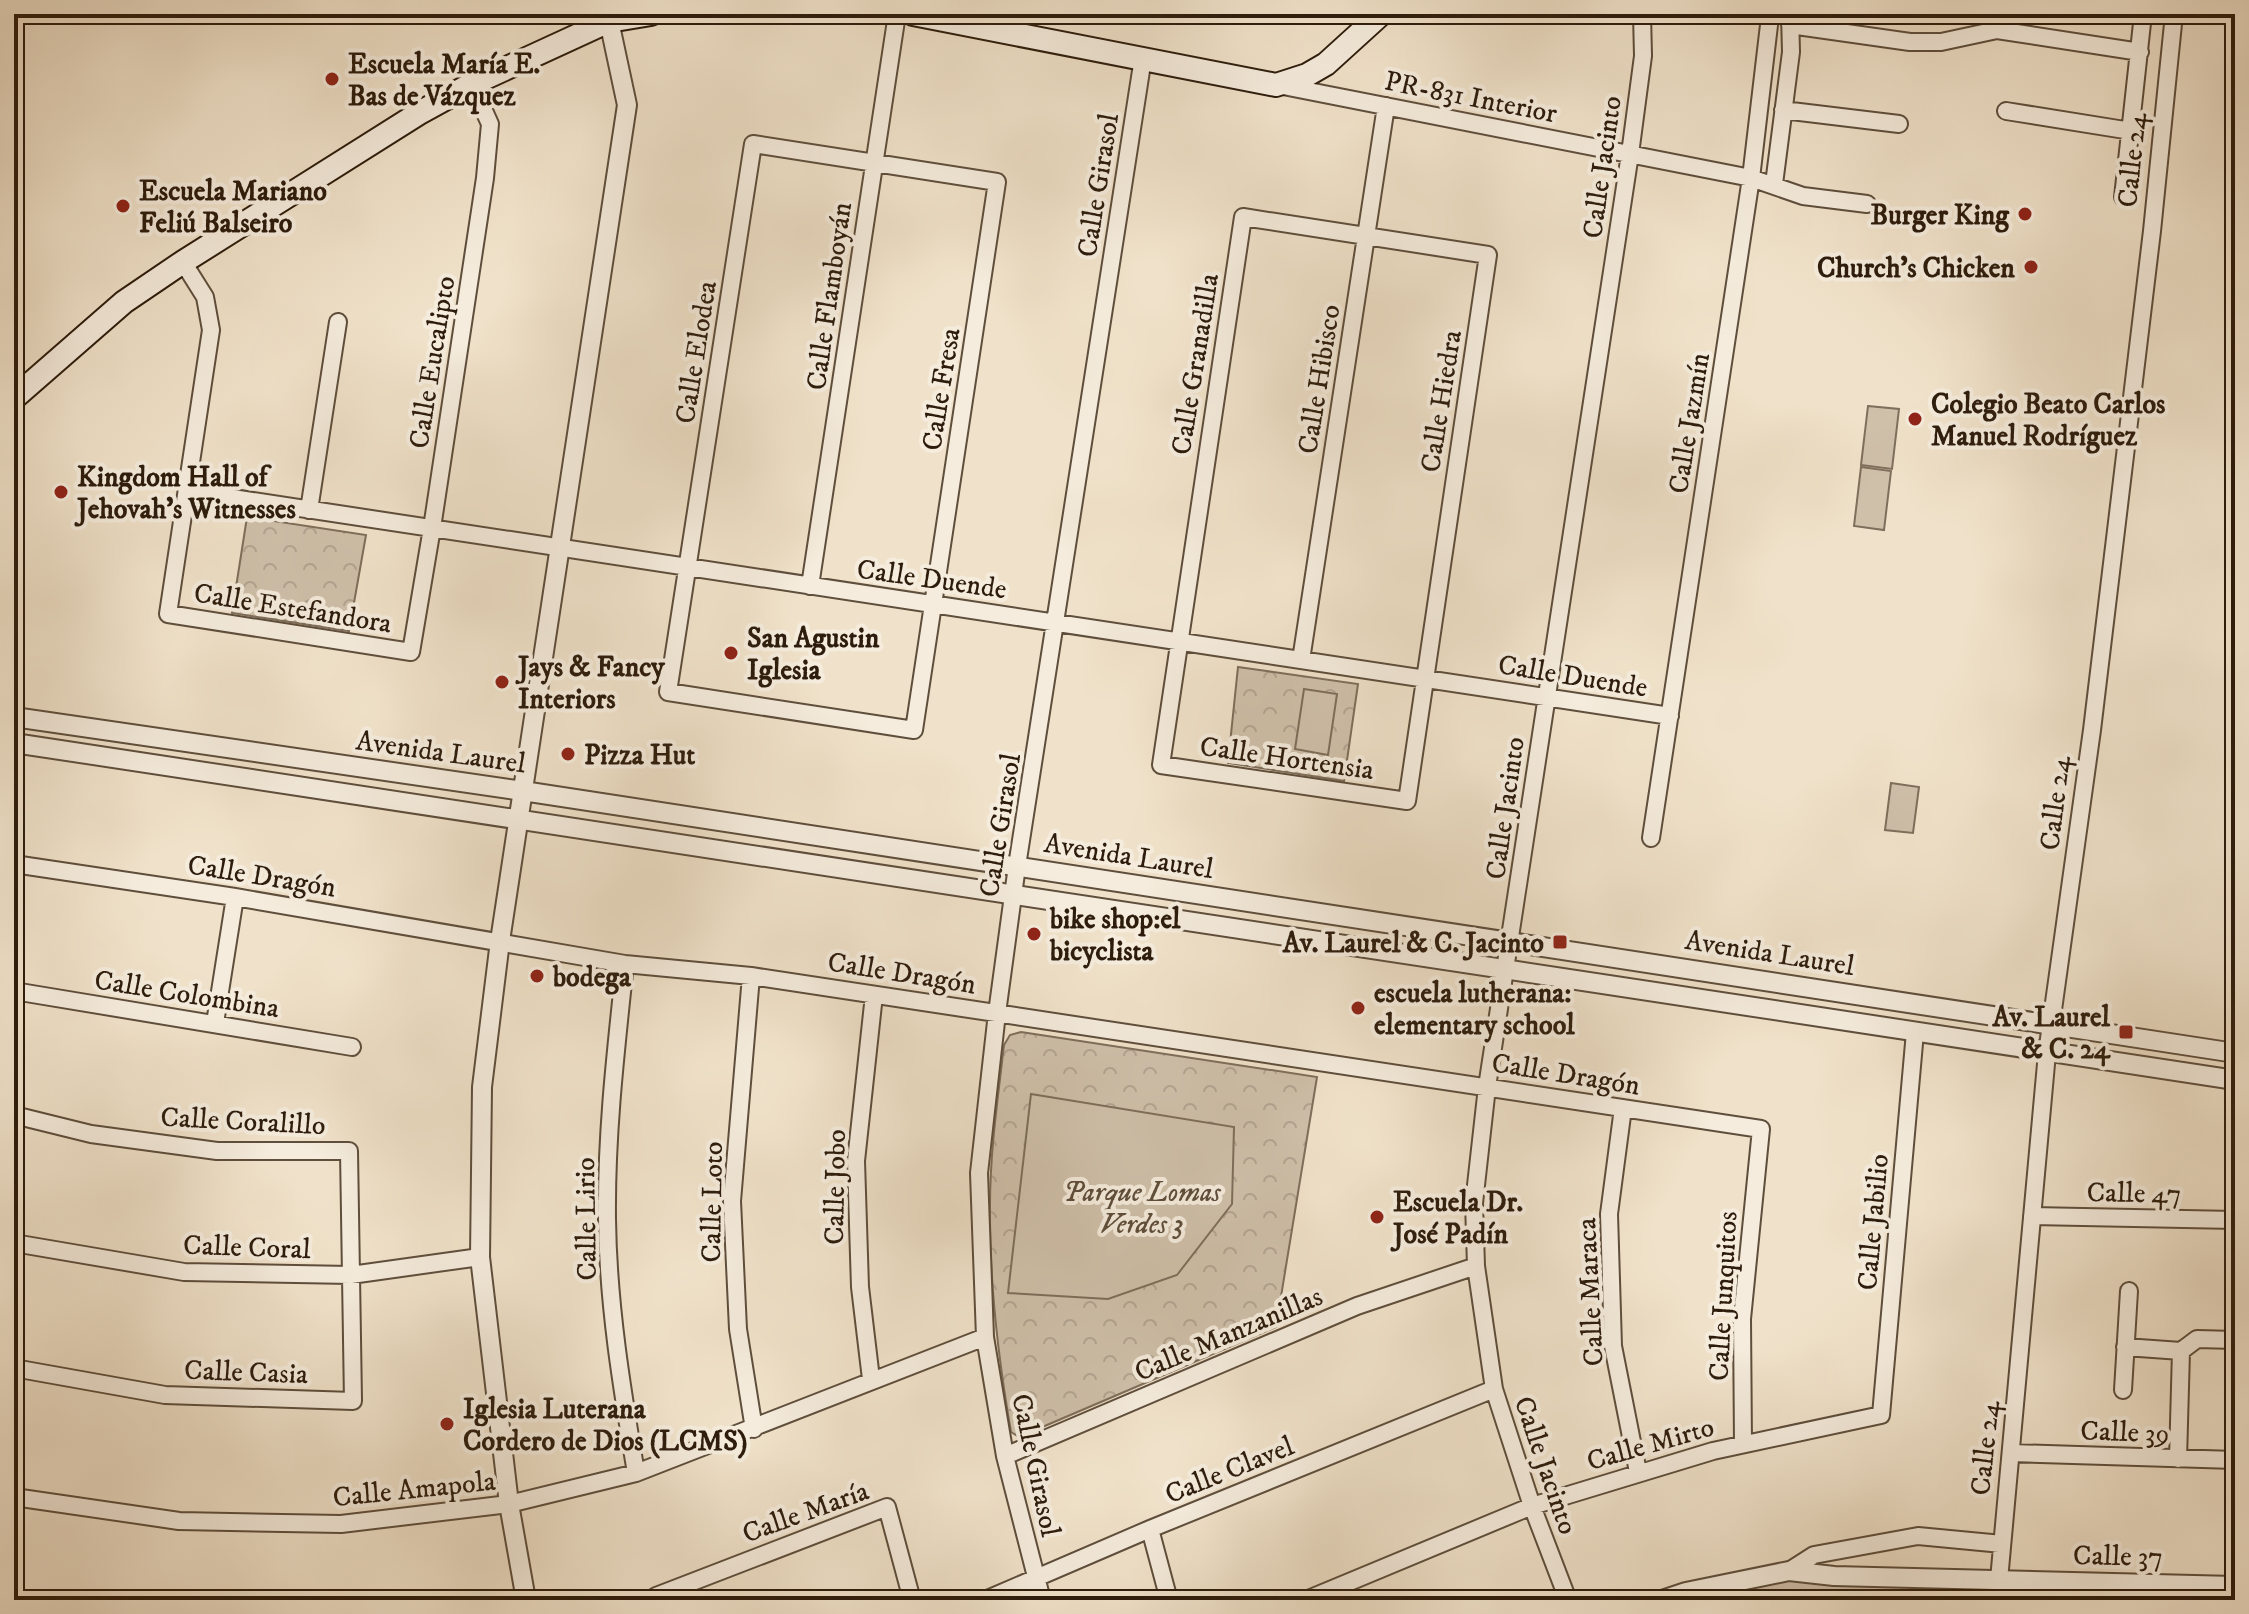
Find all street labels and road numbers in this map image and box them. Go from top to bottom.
street label: PR-831 Interior [1381,64,1561,131]
street label: Calle Jacinto [1575,94,1630,241]
street label: Calle Girasol [1070,110,1127,260]
street label: Calle 24 [2110,110,2155,209]
street label: Calle Flamboyán [799,199,860,393]
street label: Calle Granadilla [1164,271,1227,457]
street label: Calle Eucalipto [402,273,463,451]
street label: Calle Elodea [668,278,725,426]
street label: Calle Hibisco [1290,302,1349,457]
street label: Calle Fresa [915,325,968,453]
street label: Calle Hiedra [1413,328,1470,475]
street label: Calle Jazmín [1661,350,1718,496]
street label: Calle Duende [855,552,1009,607]
street label: Calle Estefandora [191,576,394,641]
street label: Calle Duende [1495,647,1650,706]
street label: Avenida Laurel [354,723,528,782]
street label: Calle Hortensia [1197,729,1376,788]
street label: Calle Jacinto [1478,735,1533,882]
street label: Calle Girasol [972,750,1029,900]
street label: Calle 24 [2032,753,2079,852]
street label: Avenida Laurel [1042,826,1216,887]
street label: Calle Dragón [185,847,339,906]
street label: Avenida Laurel [1683,923,1857,984]
street label: Calle Dragón [825,944,979,1003]
street label: Calle Colombina [92,963,282,1026]
street label: Calle Dragón [1489,1045,1643,1104]
street label: Calle Coralillo [159,1100,326,1143]
street label: Calle Jobo [817,1129,854,1245]
street label: Calle Loto [694,1141,731,1263]
street label: Calle Jabilio [1850,1152,1897,1292]
street label: Calle Lirio [568,1157,605,1281]
street label: Calle 47 [2086,1175,2182,1212]
street label: Calle Junquitos [1702,1210,1745,1382]
street label: Calle Maraca [1569,1217,1612,1367]
street label: Calle Coral [183,1228,312,1267]
street label: Calle Manzanillas [1129,1279,1328,1390]
street label: Calle Casia [183,1353,309,1392]
street label: Calle Girasol [1003,1391,1068,1541]
street label: Calle Jacinto [1506,1392,1586,1539]
street label: Calle 24 [1963,1398,2008,1497]
street label: Calle Mirto [1583,1410,1718,1479]
street label: Calle 39 [2080,1413,2170,1452]
street label: Calle Clavel [1160,1428,1300,1512]
street label: Calle Amapola [331,1464,497,1515]
street label: Calle María [738,1473,874,1551]
street label: Calle 37 [2073,1538,2163,1575]

